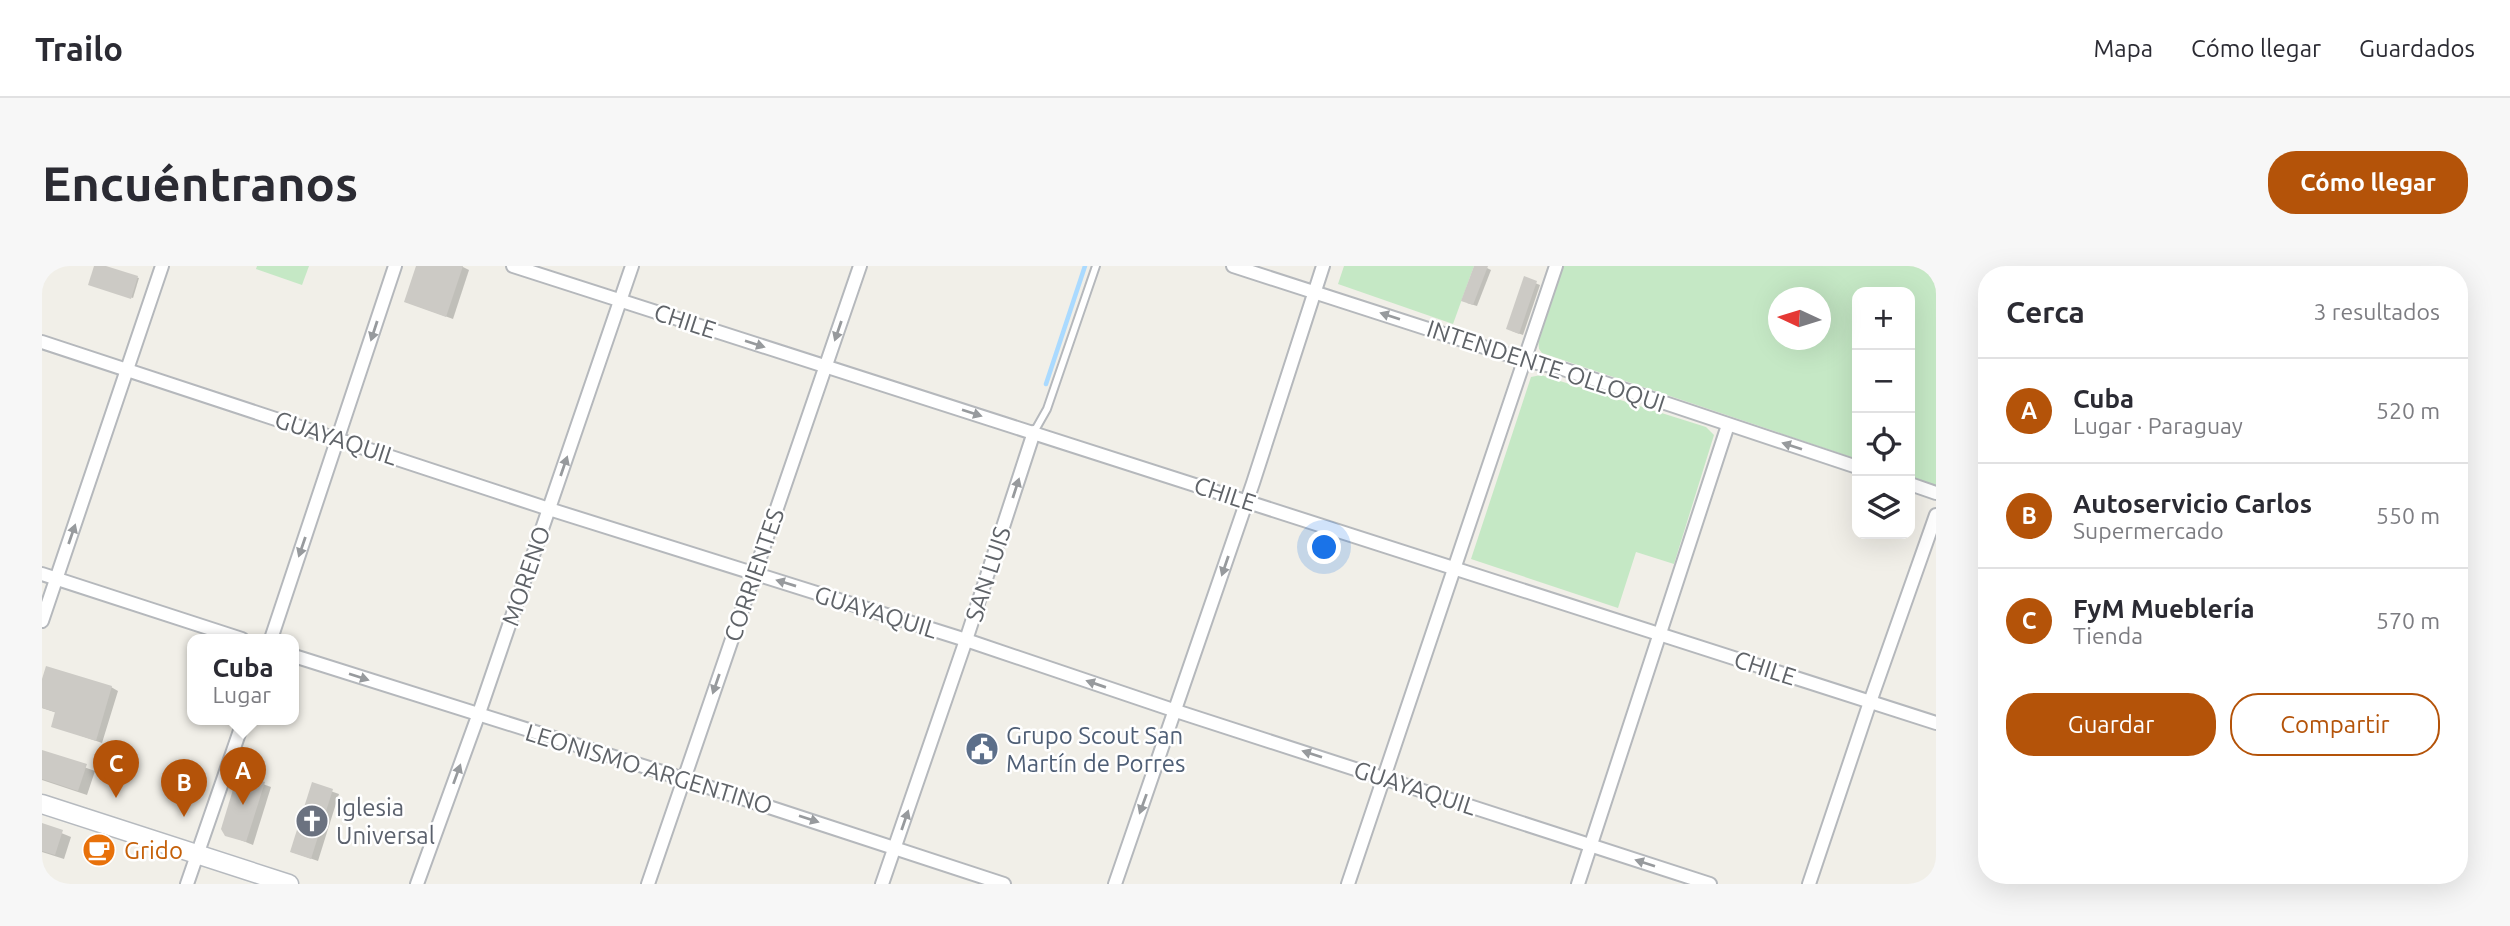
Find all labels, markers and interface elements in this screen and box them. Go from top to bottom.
text: Trailo [35,30,123,67]
text: Mapa [2093,35,2153,62]
text: Cómo llegar [2191,35,2321,62]
text: Guardados [2359,35,2475,62]
button: Cómo llegar [2268,151,2468,214]
text: Encuéntranos [42,155,358,210]
north arrow [1768,287,1831,350]
map controls [1852,287,1915,539]
button: + [1852,287,1915,350]
text: Cerca [2006,295,2085,329]
street label: CHILE [651,298,719,344]
text: 3 resultados [2314,299,2440,324]
one-way arrow [1379,310,1400,321]
street label: INTENDENTE OLLOQUI [1423,315,1669,417]
one-way arrow [832,320,843,341]
one-way arrow [368,321,379,342]
one-way arrow [745,339,766,349]
button: − [1852,350,1915,413]
text: Cuba [2073,384,2134,413]
text: A [2021,398,2037,423]
text: 520 m [2376,398,2440,423]
street label: GUAYAQUIL [271,406,401,470]
one-way arrow [962,408,983,418]
button: locate [1852,413,1915,476]
text: Lugar · Paraguay [2073,413,2243,438]
one-way arrow [1782,440,1803,451]
one-way arrow [559,456,570,477]
street label: CHILE [1191,471,1259,517]
button: layers [1852,476,1915,539]
one-way arrow [1011,477,1022,498]
text: Autoservicio Carlos [2073,489,2312,518]
text: B [2021,503,2037,528]
text: 550 m [2376,503,2440,528]
street label: CORRIENTES [719,505,789,645]
text: Supermercado [2073,518,2224,543]
one-way arrow [67,523,78,544]
street label: MORENO [496,523,556,629]
street label: SAN LUIS [960,523,1016,625]
your location [1307,530,1341,564]
one-way arrow [296,536,307,557]
one-way arrow [1219,556,1230,577]
one-way arrow [776,578,797,588]
street label: GUAYAQUIL [811,581,941,643]
text: FyM Mueblería [2073,594,2255,623]
text: C [2022,608,2036,633]
text: 570 m [2376,608,2440,633]
text: Tienda [2073,623,2143,648]
popup [187,634,299,725]
street label: CHILE [1731,645,1799,691]
text: Cuba [212,653,274,682]
one-way arrow [348,672,369,683]
one-way arrow [710,674,721,695]
one-way arrow [1085,678,1106,689]
text: Lugar [212,682,271,707]
button: Guardar [2006,693,2216,756]
button: Compartir [2230,693,2440,756]
street label: LEONISMO ARGENTINO [522,719,776,819]
place label: Grupo Scout San Martín de Porres [1006,722,1186,777]
public building icon: Grupo Scout San Martín de Porres [963,730,1001,768]
pin: C [93,740,139,798]
pin: A [220,747,266,805]
one-way arrow [1301,748,1322,759]
street label: GUAYAQUIL [1350,756,1480,820]
pin: B [161,759,207,817]
one-way arrow [452,763,463,784]
place label: Iglesia Universal [336,794,435,849]
one-way arrow [1137,794,1148,815]
church icon: Iglesia Universal [293,802,331,840]
one-way arrow [900,809,910,830]
one-way arrow [799,815,820,825]
cafe icon: Grido [80,831,118,869]
place label: Grido [124,837,183,864]
one-way arrow [1634,858,1655,868]

